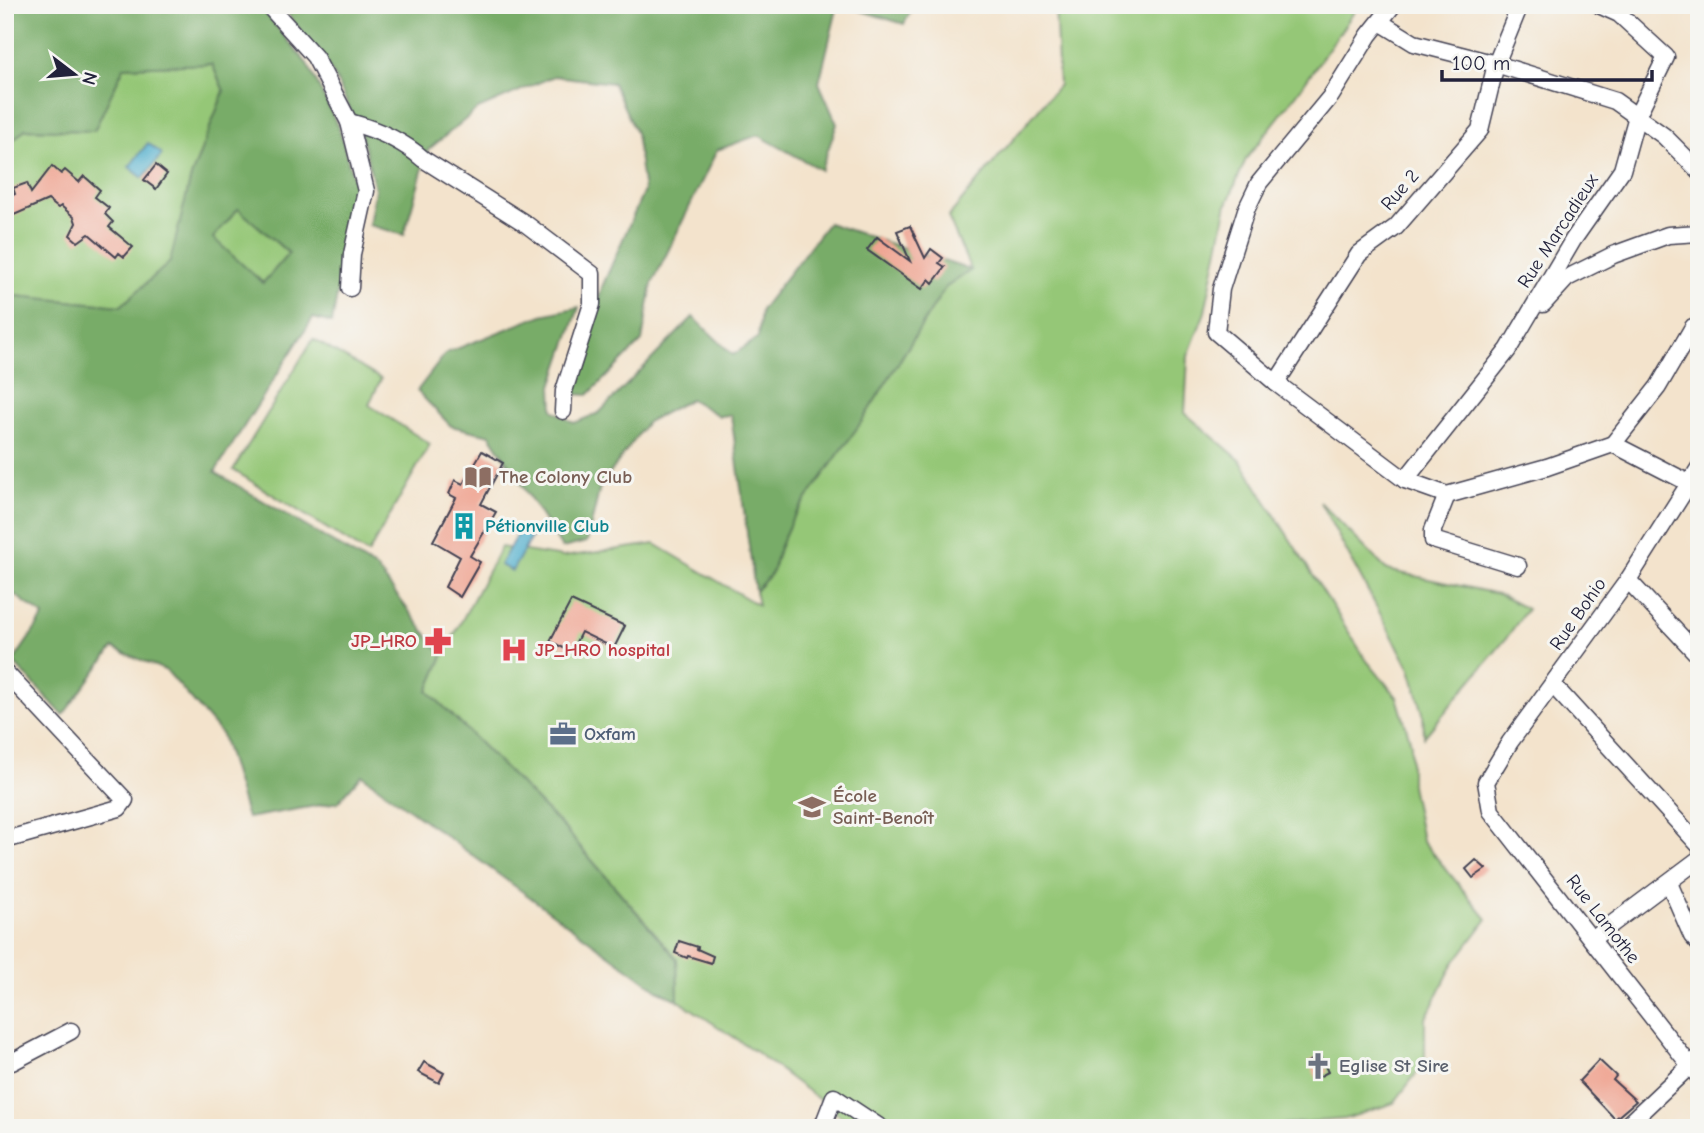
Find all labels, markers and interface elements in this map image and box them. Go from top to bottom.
north arrow [38,38,108,108]
scale bar [1442,38,1652,82]
text: 100 m [1452,51,1510,75]
text: N [77,69,102,87]
street label: Rue 2 [1376,165,1424,215]
street label: Rue Marcadieux [1513,169,1603,292]
library icon: The Colony Club [463,462,493,492]
place label: The Colony Club [499,466,632,488]
building icon: Pétionville Club [449,511,479,541]
place label: Pétionville Club [485,515,609,537]
street label: Rue Bohio [1545,574,1611,654]
pharmacy icon: JP_HRO [423,626,453,656]
place label: JP_HRO [351,630,417,652]
hospital icon: JP_HRO hospital [499,635,529,665]
place label: JP_HRO hospital [535,639,670,661]
office icon: Oxfam [548,719,578,749]
place label: Oxfam [584,723,636,745]
place label: École Saint-Benoît [833,785,935,829]
school or university icon: École Saint-Benoît [797,792,827,822]
street label: Rue Lamothe [1562,870,1644,968]
church icon: Eglise St Sire [1303,1051,1333,1081]
place label: Eglise St Sire [1339,1055,1449,1077]

